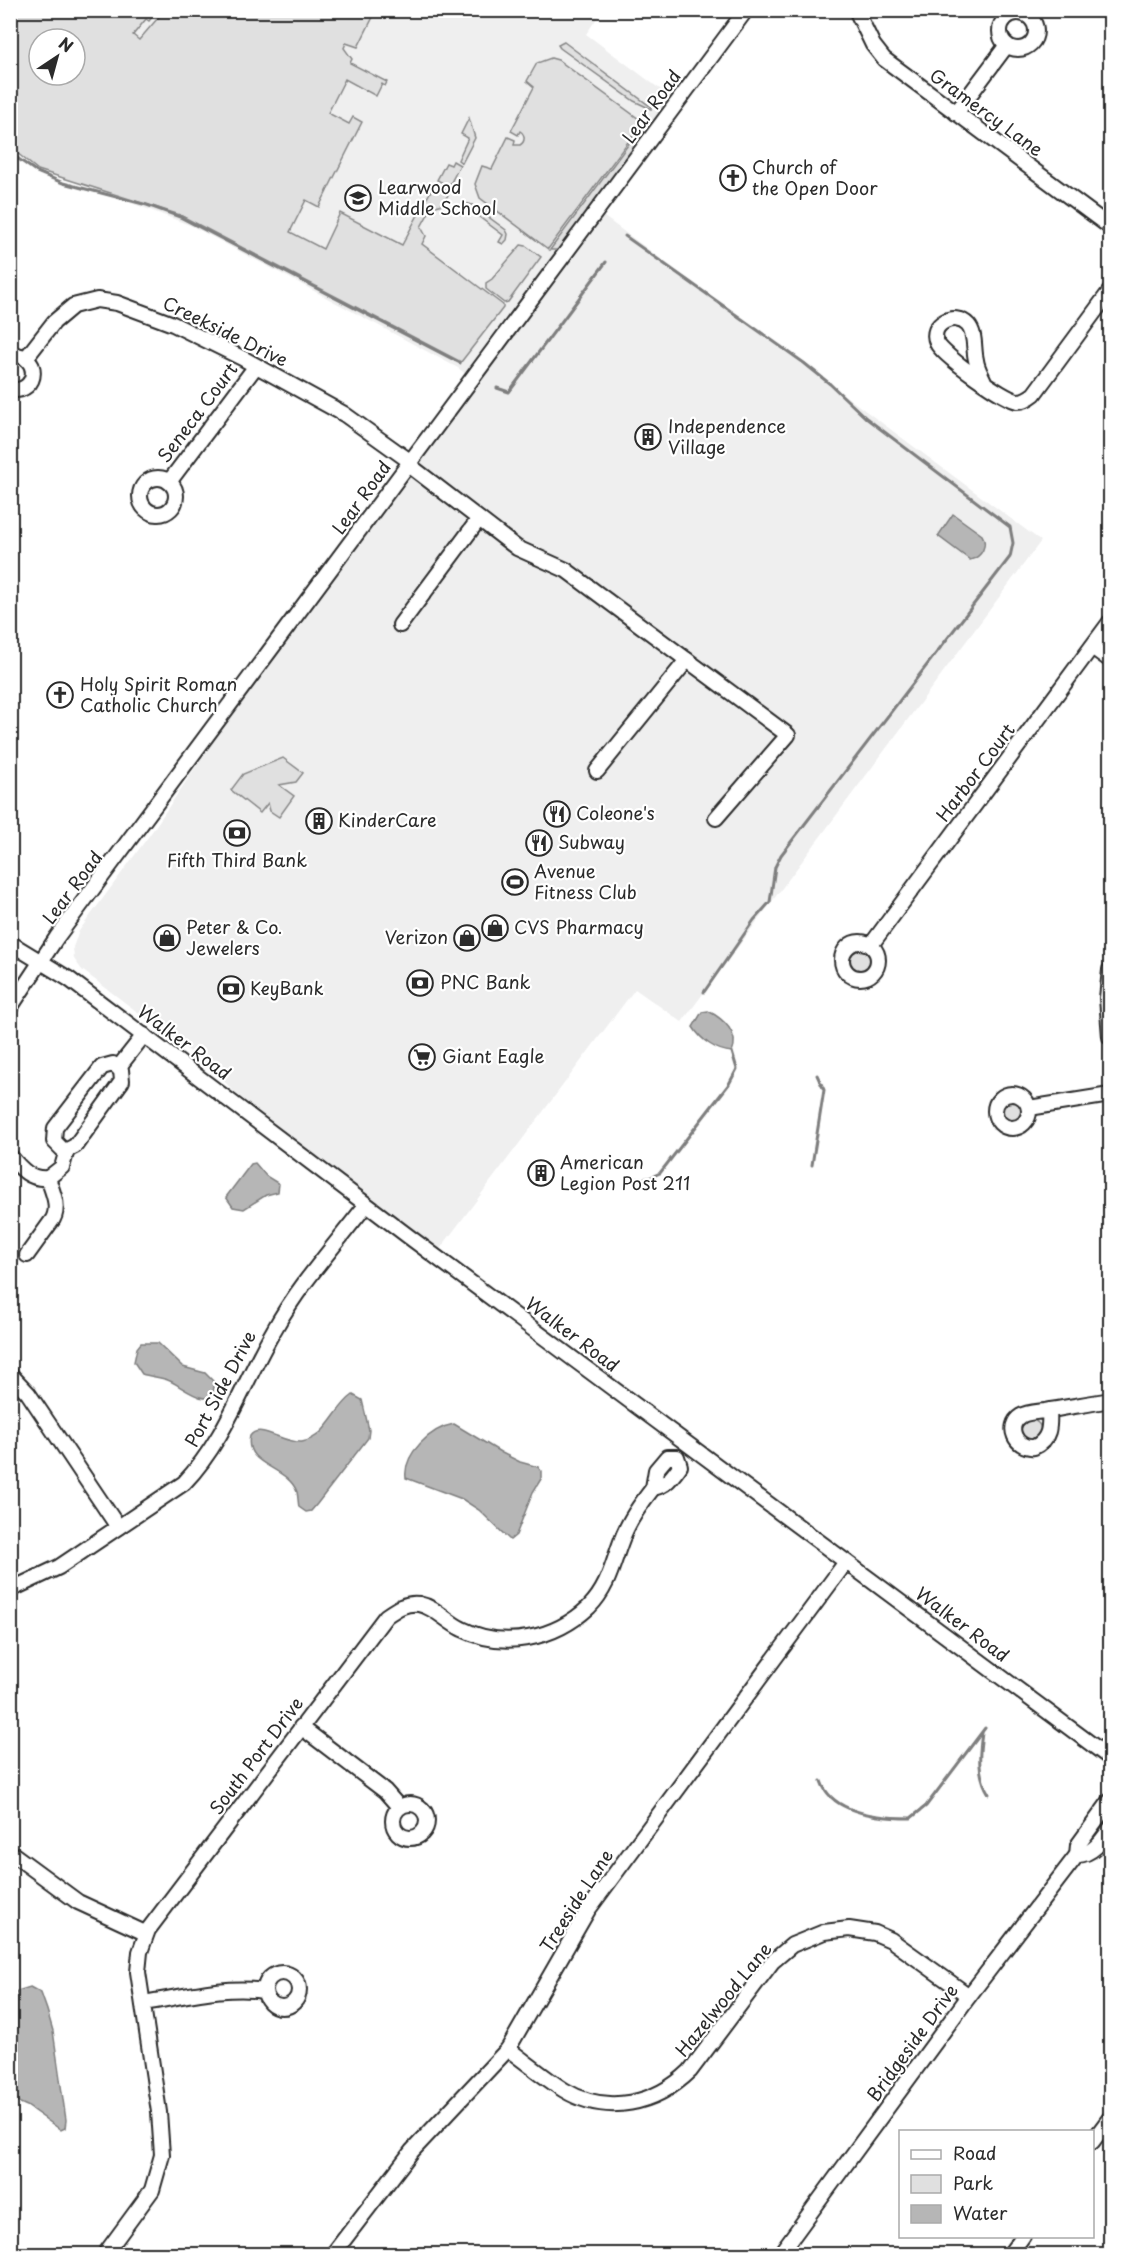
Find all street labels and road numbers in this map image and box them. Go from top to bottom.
street label: Gramercy Lane [925,61,1049,162]
street label: Lear Road [615,64,687,149]
street label: Creekside Drive [159,289,293,373]
street label: Seneca Court [150,356,243,468]
street label: Lear Road [325,455,397,540]
street label: Harbor Court [929,717,1021,827]
street label: Lear Road [35,845,108,929]
street label: Walker Road [132,998,237,1086]
street label: Walker Road [520,1290,625,1378]
street label: Port Side Drive [178,1325,262,1451]
street label: Walker Road [910,1580,1015,1668]
street label: South Port Drive [203,1691,309,1820]
street label: Treeside Lane [532,1843,619,1957]
street label: Hazelwood Lane [668,1936,778,2062]
street label: Bridgeside Drive [860,1977,964,2107]

